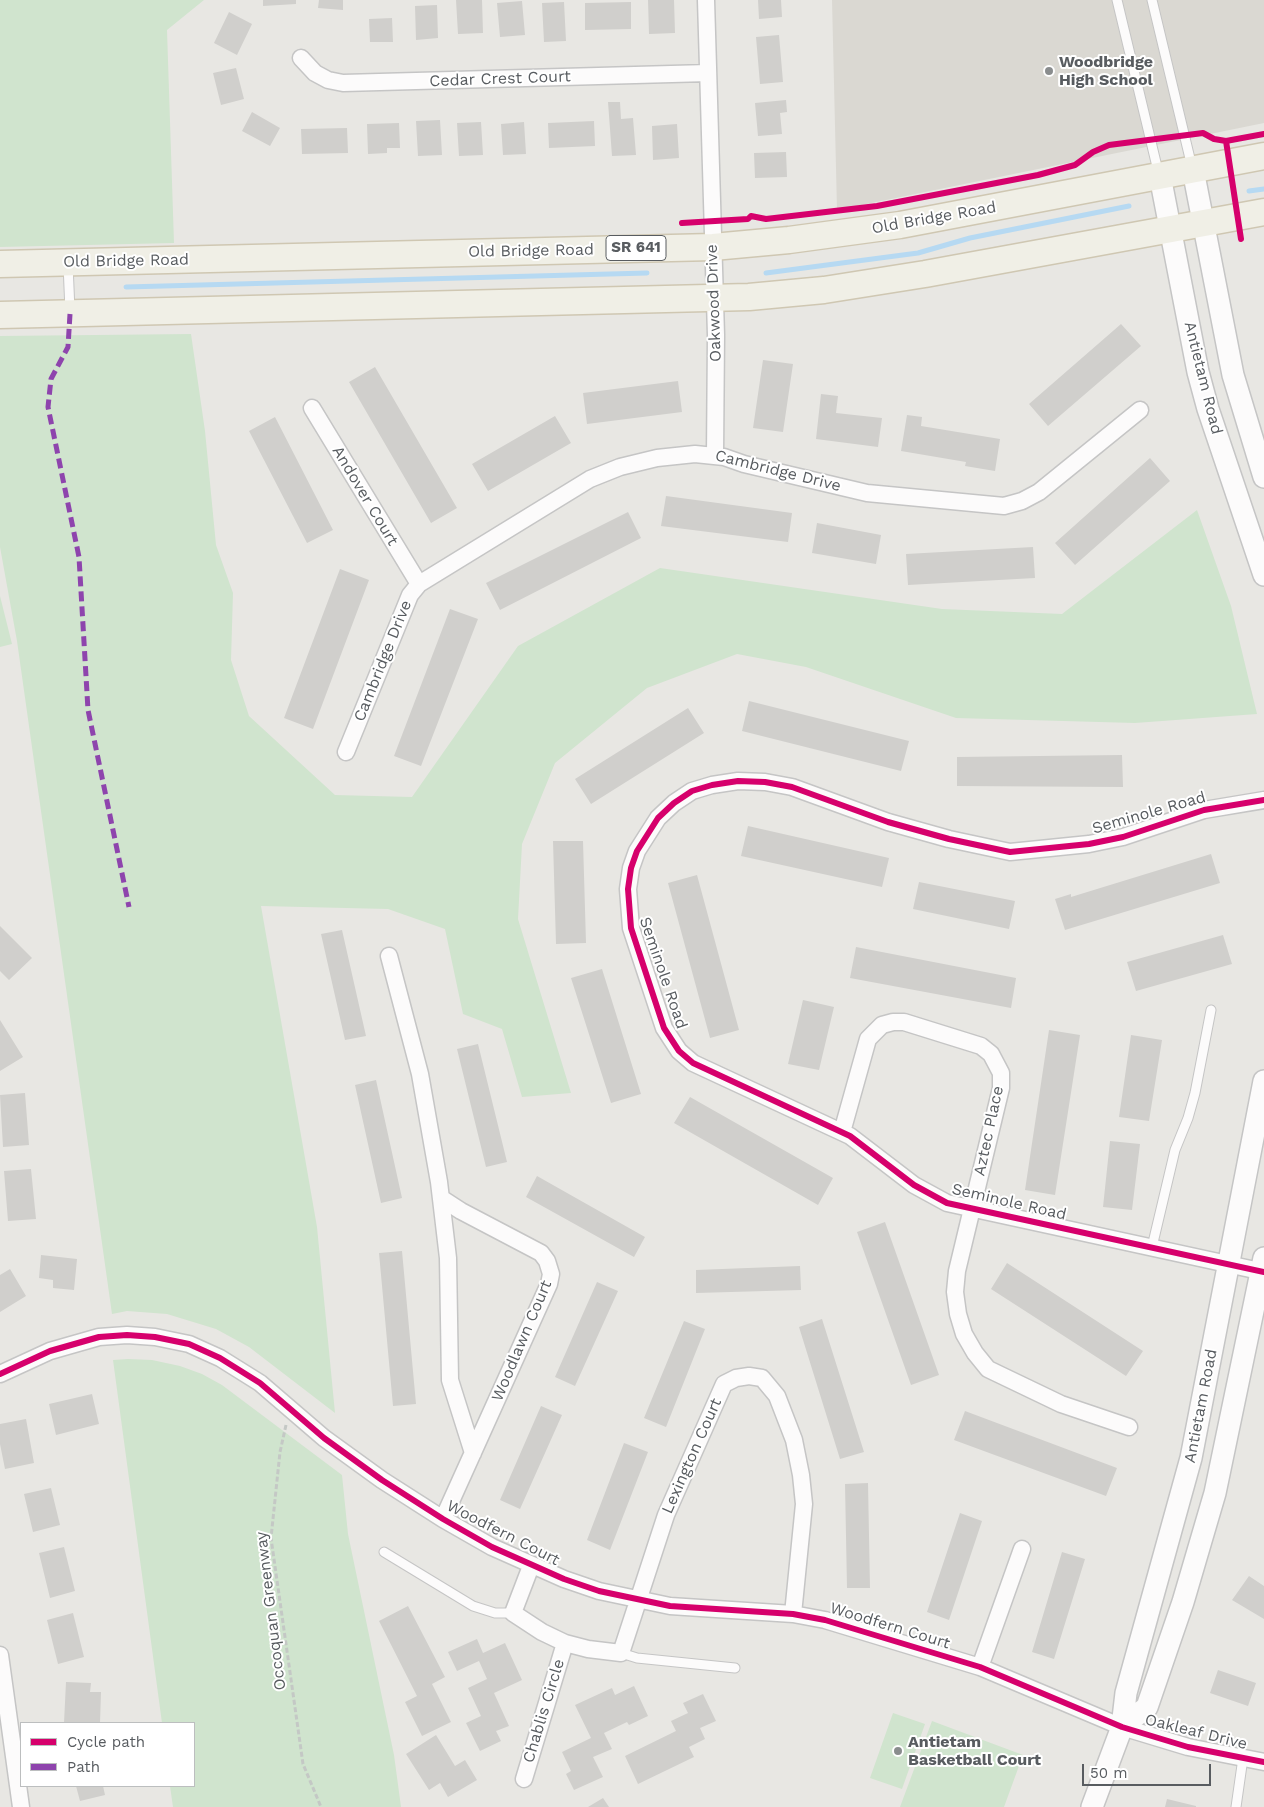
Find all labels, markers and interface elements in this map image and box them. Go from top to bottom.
place label: Woodbridge High School [1059,52,1153,90]
marker: Woodbridge High School [1043,65,1055,77]
street label: Cedar Crest Court [429,67,571,91]
street label: Old Bridge Road [870,198,998,238]
road number: SR 641 [606,236,666,260]
street label: Old Bridge Road [468,240,594,262]
street label: Oakwood Drive [702,244,726,362]
street label: Old Bridge Road [63,250,189,272]
street label: Antietam Road [1180,319,1226,437]
street label: Andover Court [328,443,402,549]
street label: Cambridge Drive [713,446,843,496]
street label: Cambridge Drive [350,598,416,724]
street label: Seminole Road [1090,788,1208,838]
street label: Seminole Road [635,914,691,1032]
street label: Aztec Place [970,1084,1008,1178]
street label: Seminole Road [950,1179,1068,1225]
street label: Woodlawn Court [488,1278,556,1404]
street label: Antietam Road [1181,1347,1221,1465]
street label: Lexington Court [658,1395,726,1517]
street label: Woodfern Court [443,1496,563,1570]
street label: Occoquan Greenway [252,1530,290,1692]
street label: Woodfern Court [828,1599,952,1653]
street label: Chablis Circle [519,1657,569,1765]
street label: Oakleaf Drive [1143,1710,1249,1754]
legend [20,1722,195,1787]
place label: Antietam Basketball Court [908,1732,1041,1770]
text: Cycle path [67,1733,145,1751]
marker: Antietam Basketball Court [892,1745,904,1757]
scale bar [1084,1754,1213,1786]
text: Path [67,1758,100,1776]
text: 50 m [1090,1764,1127,1782]

